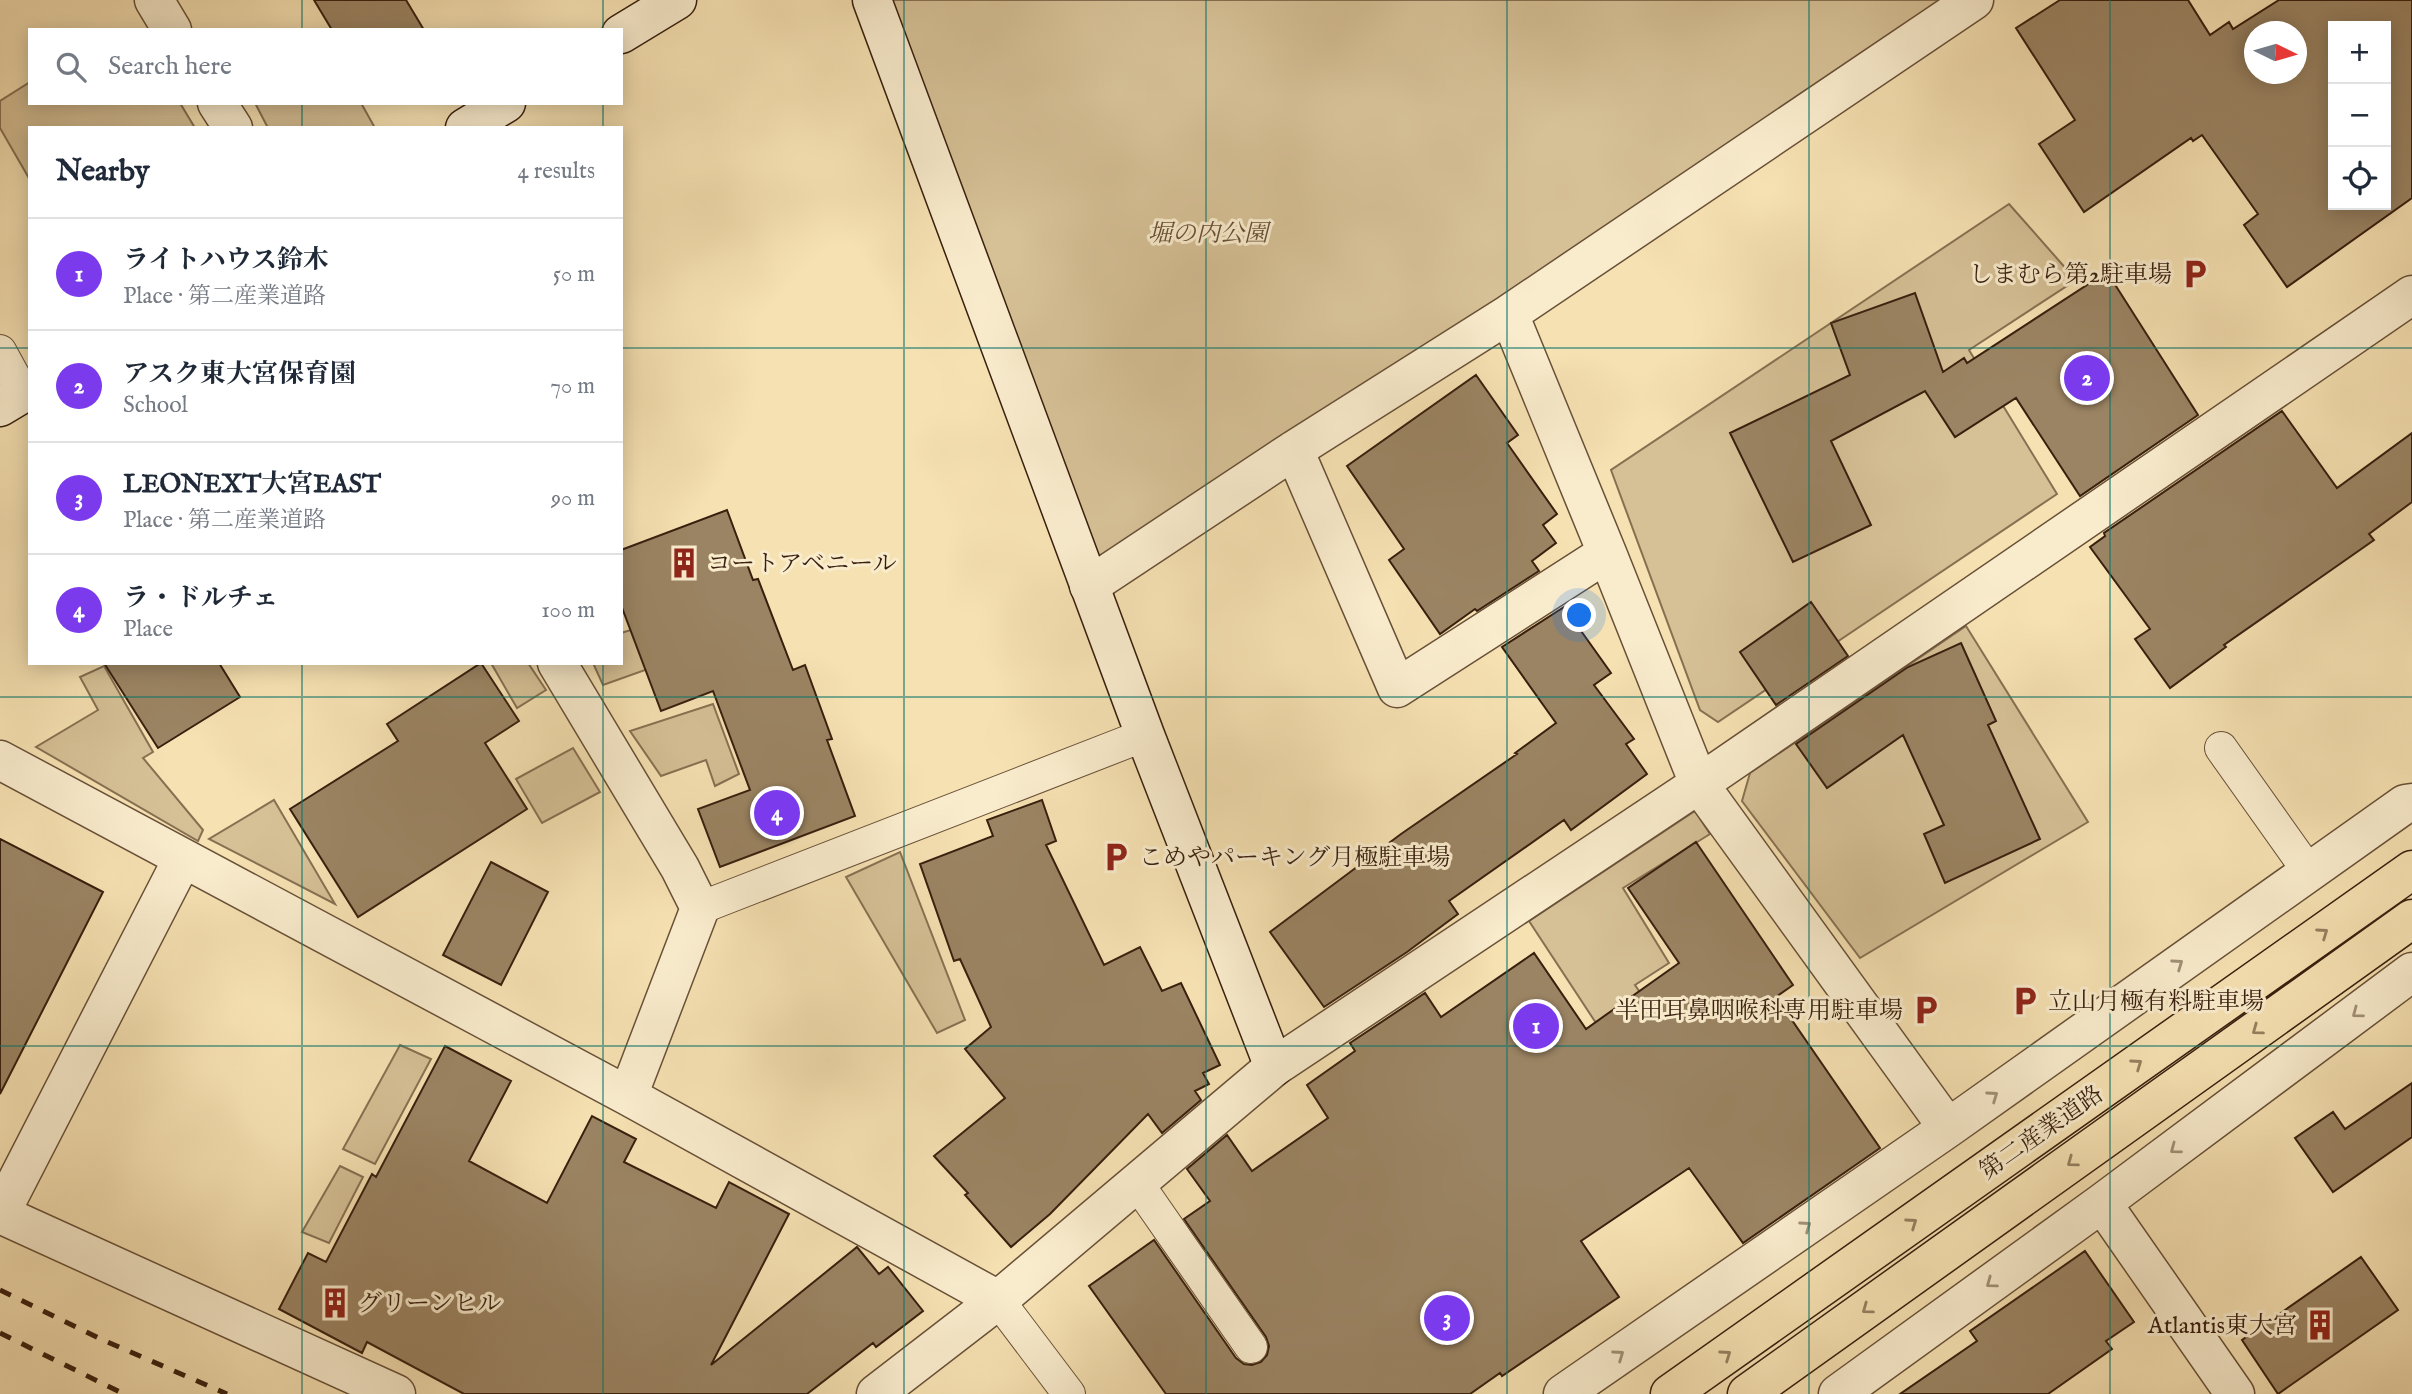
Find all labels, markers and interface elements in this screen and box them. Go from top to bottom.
north arrow [2244,21,2307,84]
map controls [2328,21,2391,210]
button: + [2328,21,2391,84]
search box [28,28,623,105]
icon: search [52,48,90,86]
text: Search here [108,50,232,83]
button: − [2328,84,2391,147]
button: locate [2328,147,2391,210]
text: Nearby [56,153,149,191]
text: 4 results [517,157,595,186]
park label: 堀の内公園 [1148,219,1272,250]
text: ライトハウス鈴木 [123,244,329,277]
parking icon: しまむら第2駐車場 [2178,257,2212,291]
text: 1 [75,260,83,289]
text: 50 m [553,260,595,289]
place label: しまむら第2駐車場 [1969,260,2172,291]
text: Place · 第二産業道路 [123,282,326,311]
pin: 2 [2064,352,2110,404]
text: アスク東大宮保育園 [123,358,356,391]
text: 2 [74,372,84,401]
text: 70 m [550,372,595,401]
text: School [123,391,188,420]
text: LEONEXT大宮EAST [123,468,381,501]
text: 3 [75,484,83,513]
text: 90 m [551,484,595,513]
text: Place · 第二産業道路 [123,506,326,535]
building icon: コートアベニール [667,546,701,580]
place label: コートアベニール [707,549,897,580]
text: ラ・ドルチェ [123,582,278,615]
text: 4 [73,596,85,625]
text: 100 m [541,596,595,625]
your location [1562,598,1596,632]
text: Place [123,615,173,644]
pin: 4 [754,787,800,839]
parking icon: こめやパーキング月極駐車場 [1099,840,1133,874]
place label: こめやパーキング月極駐車場 [1139,843,1450,874]
one-way arrow [2315,929,2328,941]
one-way arrow [2170,960,2183,972]
parking icon: 立山月極有料駐車場 [2008,984,2042,1018]
place label: 立山月極有料駐車場 [2048,987,2264,1018]
parking icon: 半田耳鼻咽喉科専用駐車場 [1909,993,1943,1027]
place label: 半田耳鼻咽喉科専用駐車場 [1615,996,1903,1027]
pin: 1 [1513,1000,1559,1052]
one-way arrow [2352,1005,2365,1017]
one-way arrow [2252,1022,2265,1034]
one-way arrow [2129,1060,2142,1072]
street label: 第二産業道路 [1974,1079,2110,1187]
one-way arrow [1985,1092,1998,1104]
one-way arrow [2170,1141,2183,1153]
one-way arrow [2067,1154,2080,1166]
one-way arrow [1904,1219,1917,1231]
one-way arrow [1798,1222,1811,1234]
one-way arrow [1986,1275,1999,1287]
building icon: グリーンヒル [318,1286,352,1320]
place label: グリーンヒル [358,1289,502,1320]
pin: 3 [1424,1292,1470,1344]
one-way arrow [1862,1301,1875,1313]
building icon: Atlantis東大宮 [2303,1308,2337,1342]
place label: Atlantis東大宮 [2147,1311,2297,1342]
one-way arrow [1611,1351,1624,1363]
one-way arrow [1718,1351,1731,1363]

